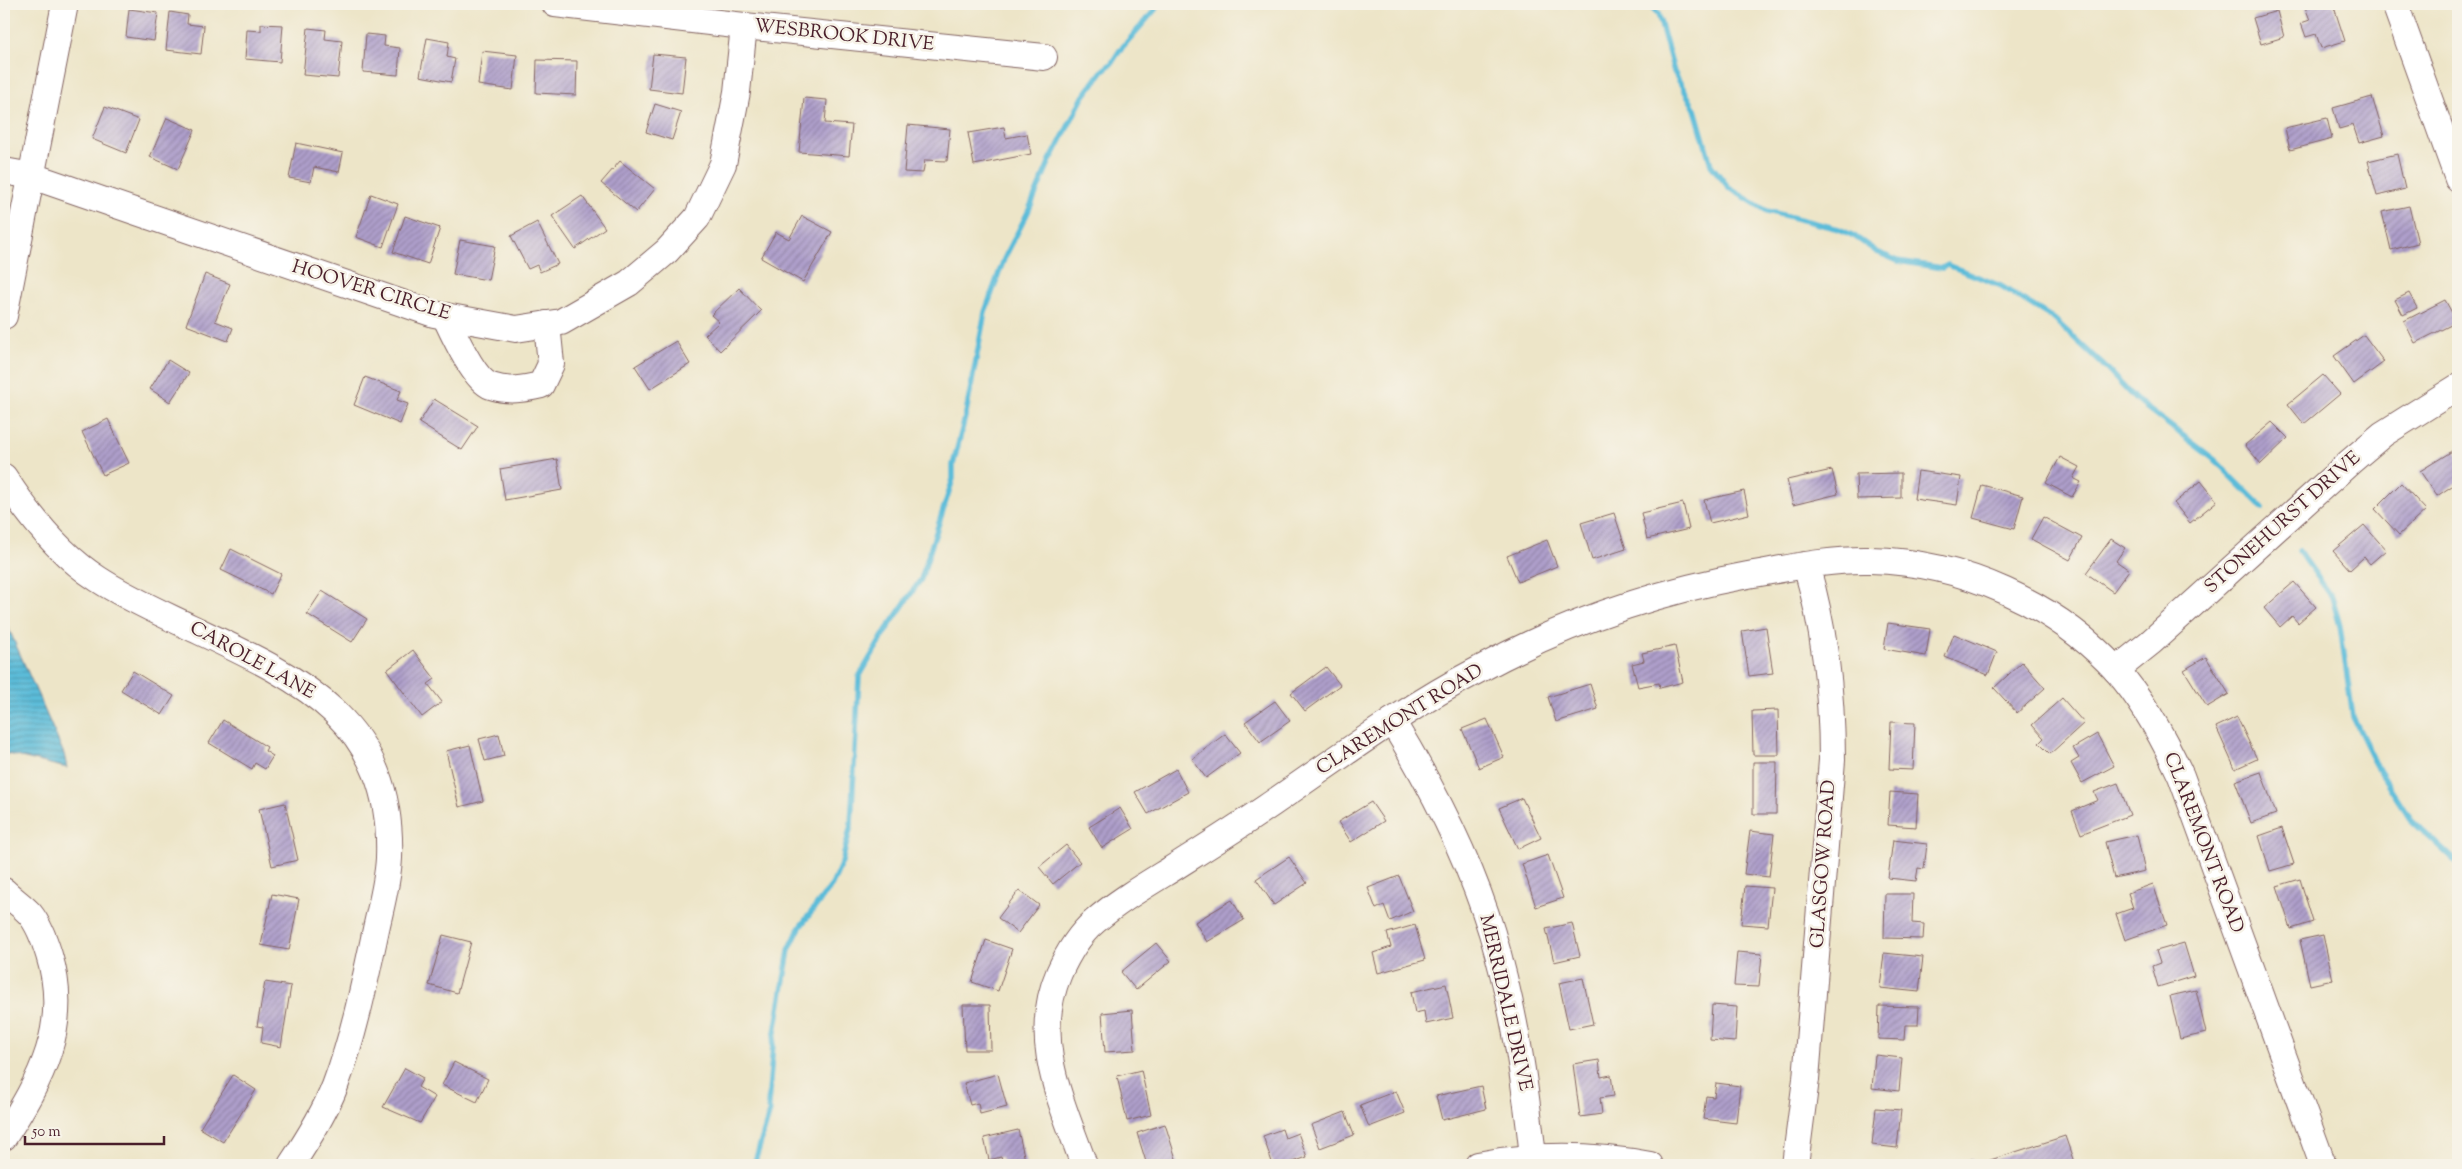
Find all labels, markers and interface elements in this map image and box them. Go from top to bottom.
street label: WESBROOK DRIVE [753,13,936,59]
street label: HOOVER CIRCLE [288,254,454,328]
street label: STONEHURST DRIVE [2199,445,2367,600]
street label: CAROLE LANE [184,615,320,707]
street label: CLAREMONT ROAD [1311,658,1489,782]
street label: CLAREMONT ROAD [2156,749,2250,937]
street label: GLASGOW ROAD [1805,779,1843,949]
street label: MERRIDALE DRIVE [1472,912,1539,1095]
scale bar [25,1114,164,1146]
text: 50 m [31,1122,61,1143]

